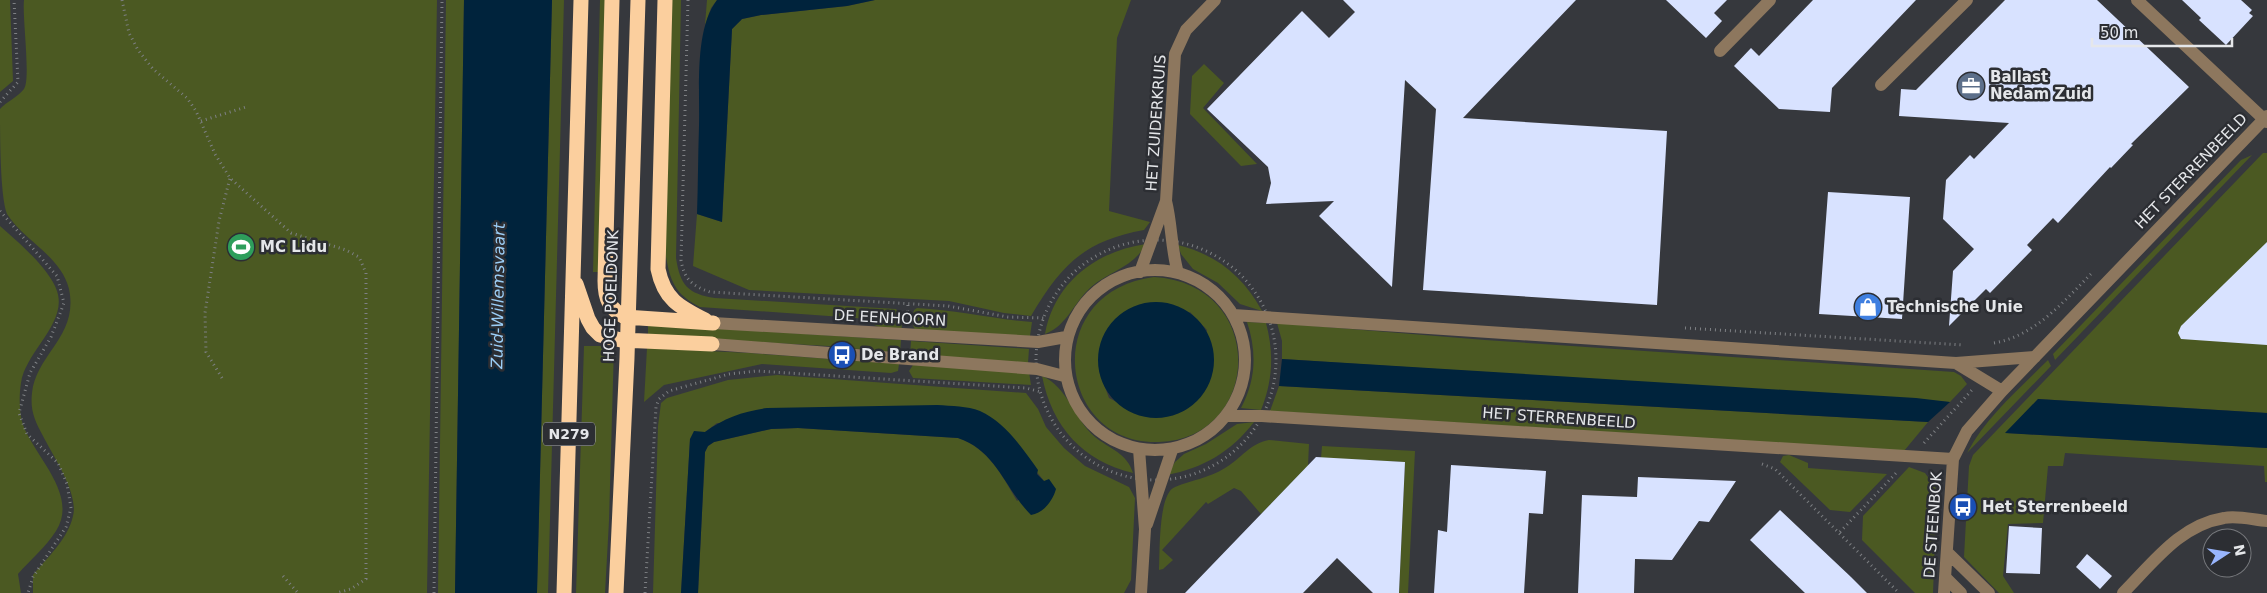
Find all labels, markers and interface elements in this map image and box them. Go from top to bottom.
scale bar [2092,15,2232,47]
text: 50 m [2100,24,2138,42]
street label: HET ZUIDERKRUIS [1142,54,1170,192]
place label: Ballast Nedam Zuid [1990,68,2092,103]
office icon: Ballast Nedam Zuid [1956,71,1986,101]
street label: HET STERRENBEELD [2131,110,2251,232]
water label: Zuid-Willemsvaart [487,222,509,370]
street label: HOGE POELDONK [600,229,622,362]
sports icon: MC Lidu [226,232,256,262]
place label: MC Lidu [260,238,327,256]
shop icon: Technische Unie [1853,292,1883,322]
place label: Technische Unie [1887,298,2023,316]
street label: DE EENHOORN [833,306,947,330]
bus stop icon: De Brand [827,340,857,370]
place label: De Brand [861,346,939,364]
street label: HET STERRENBEELD [1482,404,1636,432]
road number: N279 [543,422,595,446]
street label: DE STEENBOK [1920,470,1946,579]
bus stop icon: Het Sterrenbeeld [1948,492,1978,522]
place label: Het Sterrenbeeld [1982,498,2128,516]
north arrow [2202,528,2252,578]
text: N [2231,543,2249,558]

